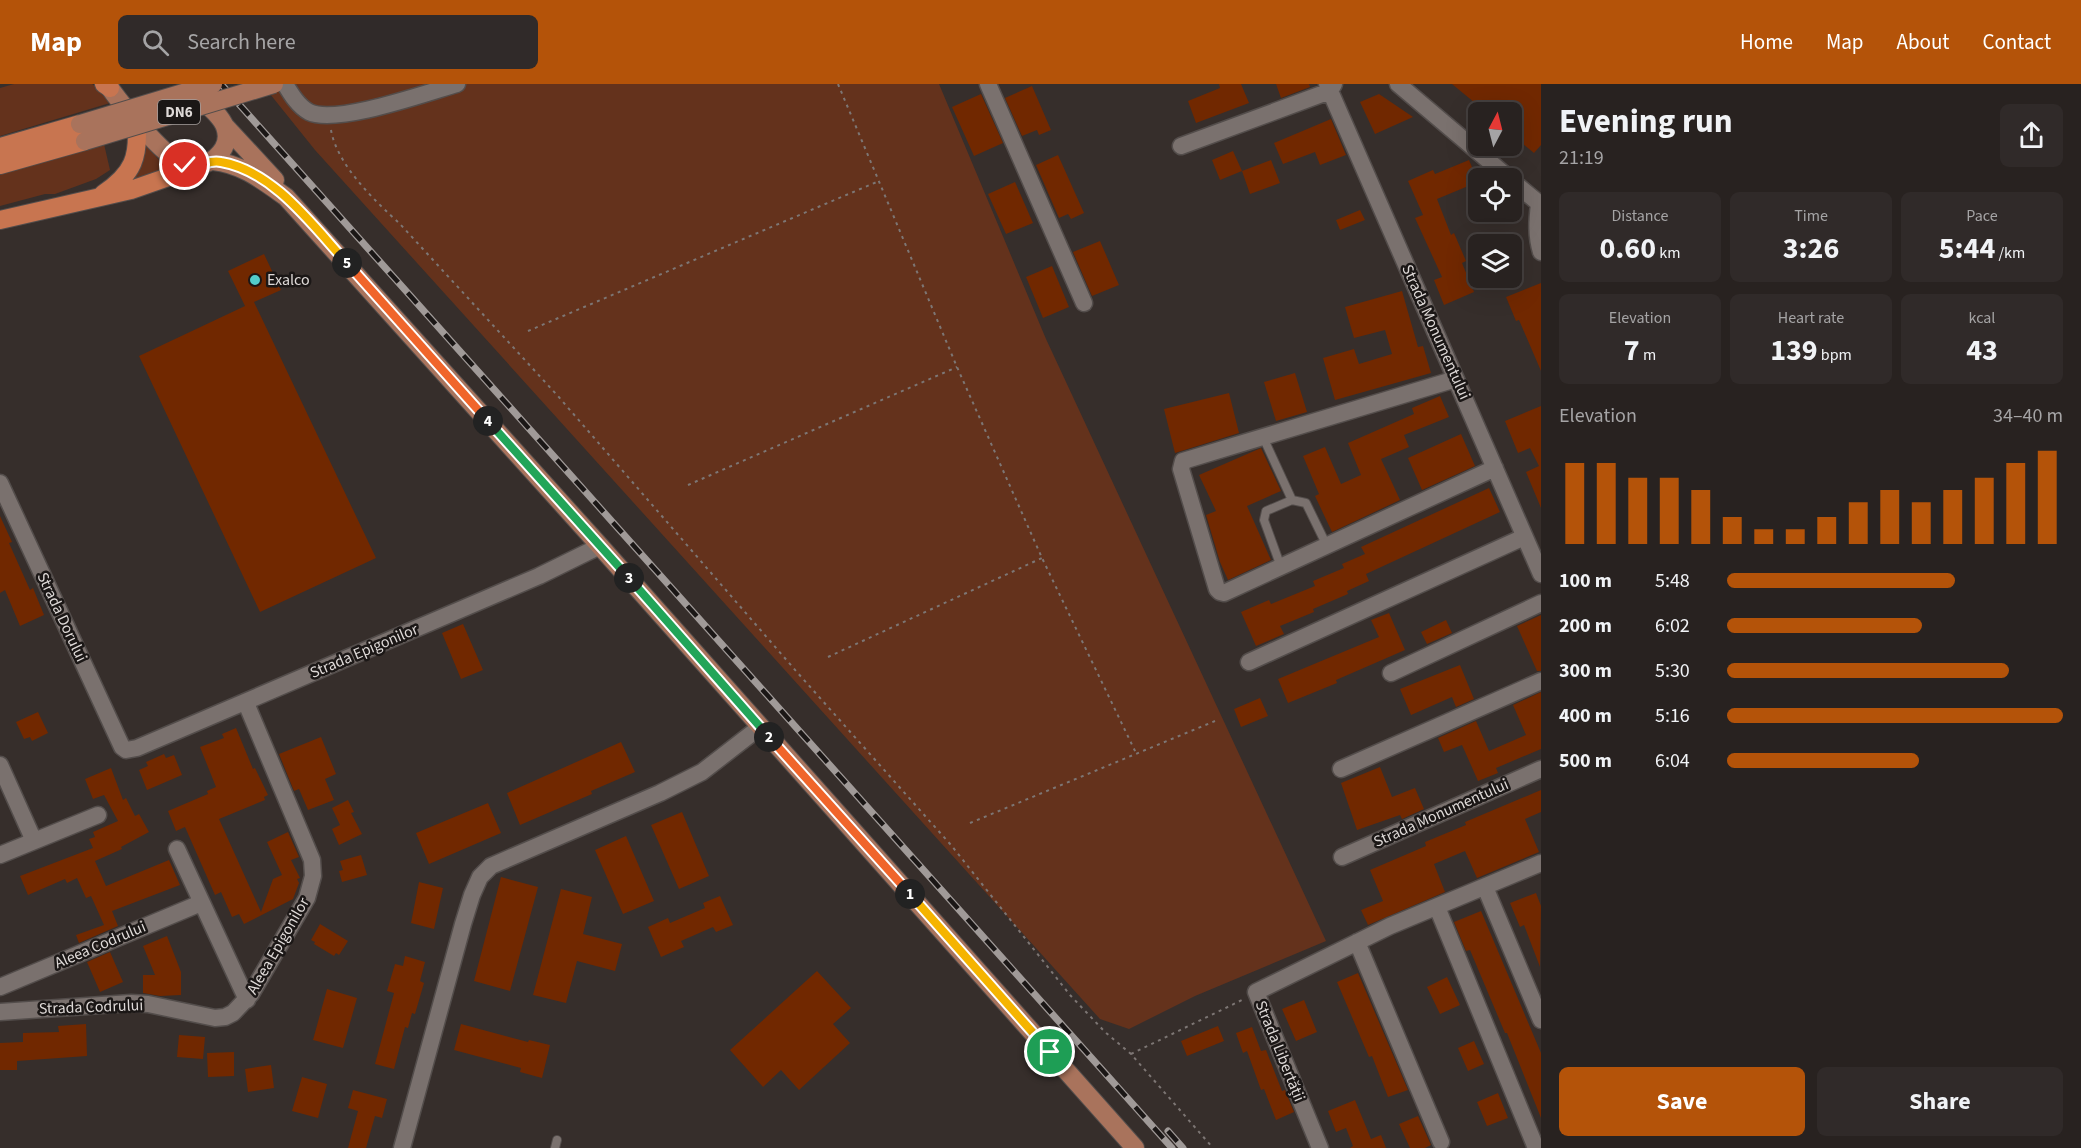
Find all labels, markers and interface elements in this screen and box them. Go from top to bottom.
search box [118,15,538,69]
text: Map [30,22,82,62]
icon: search [139,26,172,59]
text: Search here [187,26,296,58]
text: Home [1740,27,1793,57]
text: Map [1826,27,1864,57]
text: About [1897,27,1949,57]
text: Contact [1982,27,2051,57]
text: Evening run [1559,98,1733,145]
road number: DN6 [158,100,200,124]
north arrow [1468,102,1522,156]
map controls [1468,102,1522,288]
button: share [2000,104,2063,167]
pin [159,139,210,190]
text: 21:19 [1559,144,1604,172]
icon: check [168,148,201,181]
button: locate [1468,168,1522,222]
text: Distance [1612,205,1668,227]
text: Time [1794,205,1828,227]
text: Pace [1966,205,1998,227]
text: 0.60 [1600,227,1656,270]
text: 3:26 [1783,227,1839,270]
text: 5:44 [1939,227,1995,270]
button: layers [1468,234,1522,288]
text: km [1656,242,1680,264]
text: /km [1995,242,2025,264]
pin: 5 [332,248,362,278]
text: 5 [343,252,351,274]
street label: Strada Monumentului [1396,261,1476,403]
place label: Exalco [267,269,310,291]
marker: Exalco [248,273,262,287]
text: Elevation [1609,307,1671,329]
text: Heart rate [1778,307,1844,329]
text: kcal [1969,307,1995,329]
text: 7 [1624,329,1640,372]
text: 139 [1770,329,1818,372]
text: 43 [1966,329,1998,372]
text: m [1640,344,1656,366]
text: bpm [1818,344,1852,366]
text: Elevation [1559,402,1637,430]
text: 34–40 m [1993,402,2063,430]
pin: 4 [473,406,503,436]
text: 4 [484,410,492,432]
pin: 3 [614,563,644,593]
text: 3 [625,567,633,589]
text: 100 m [1559,567,1612,595]
text: 5:48 [1655,567,1690,595]
street label: Strada Dorului [32,569,92,665]
text: 200 m [1559,612,1612,640]
text: 6:02 [1655,612,1690,640]
street label: Strada Epigonilor [306,618,422,684]
text: 300 m [1559,657,1612,685]
text: 5:30 [1655,657,1690,685]
text: 400 m [1559,702,1612,730]
text: 5:16 [1655,702,1690,730]
pin: 2 [754,722,784,752]
text: 2 [765,726,773,748]
text: 500 m [1559,747,1612,775]
text: 6:04 [1655,747,1690,775]
street label: Strada Monumentului [1370,773,1512,853]
pin: 1 [895,879,925,909]
text: 1 [906,883,914,905]
street label: Aleea Epigonilor [241,893,315,998]
street label: Aleea Codrului [51,916,149,974]
street label: Strada Codrului [38,994,144,1020]
street label: Strada Libertății [1250,997,1310,1105]
pin [1024,1026,1075,1077]
icon: arrive [1033,1035,1066,1068]
button: Save [1559,1067,1805,1136]
button: Share [1817,1067,2063,1136]

